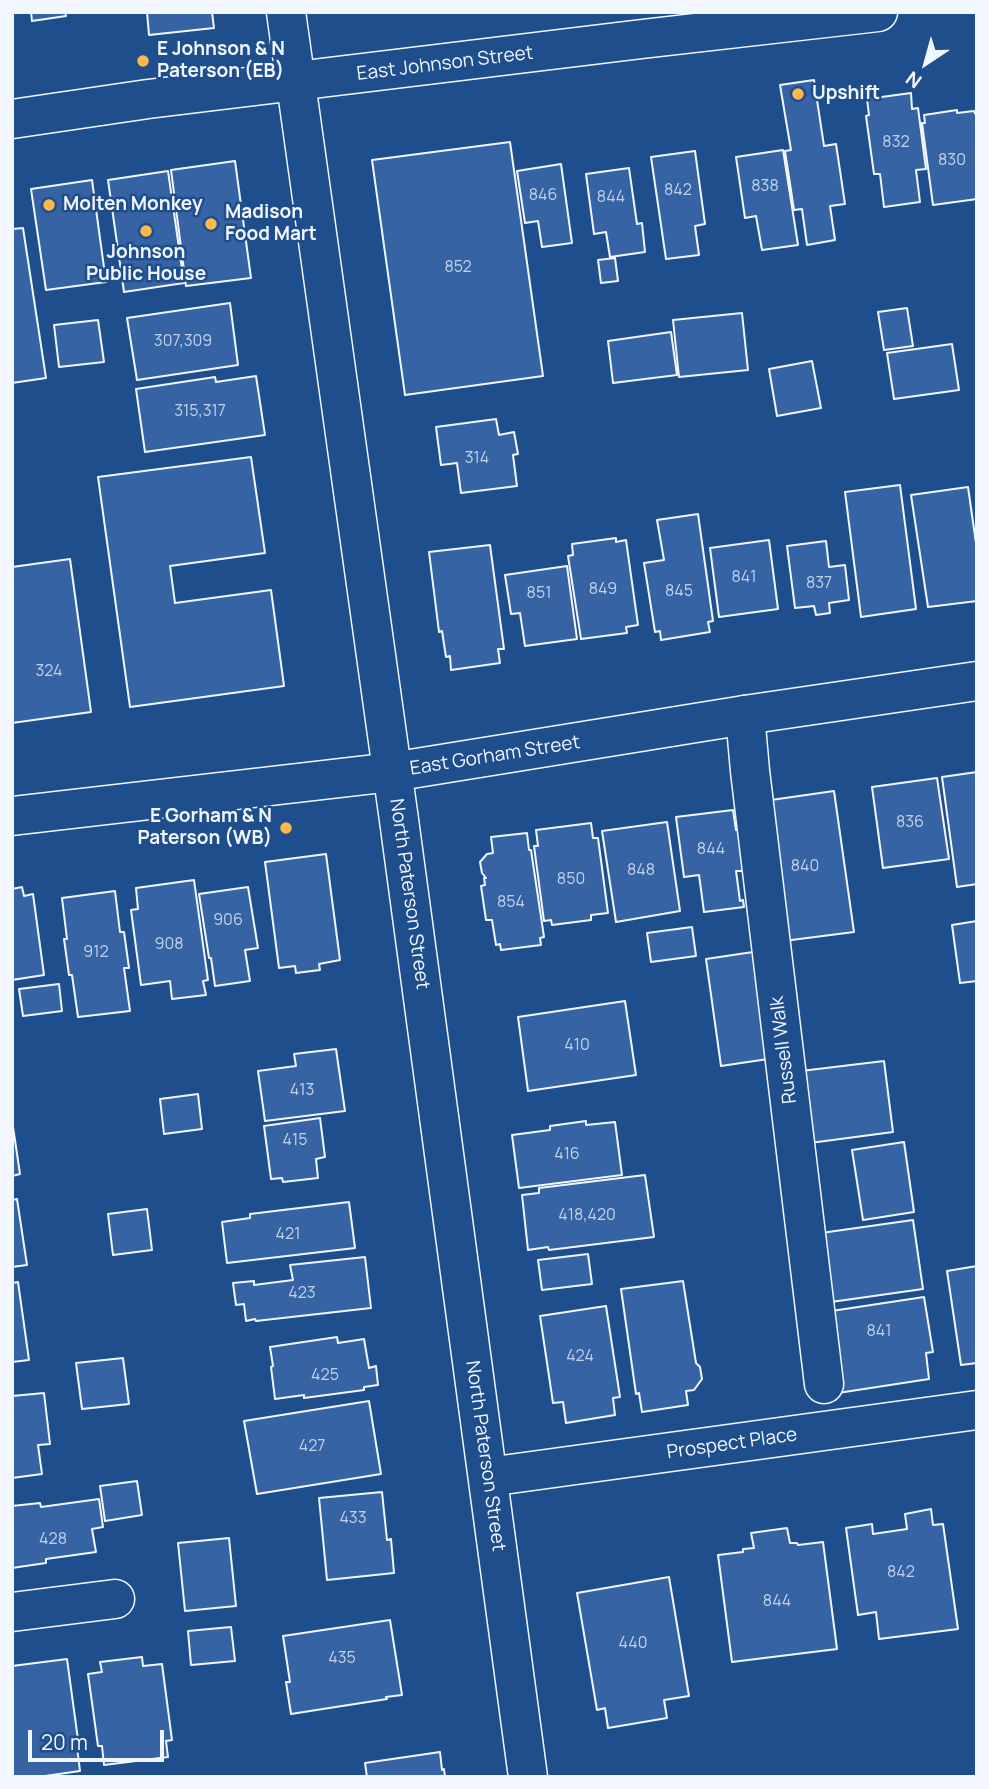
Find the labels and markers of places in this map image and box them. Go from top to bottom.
place label: E Johnson & N Paterson (EB) [157,39,285,83]
marker: E Johnson & N Paterson (EB) [135,53,151,69]
place label: Upshift [812,83,880,105]
marker: Upshift [790,86,806,102]
place label: Molten Monkey [63,194,203,216]
marker: Molten Monkey [41,197,57,213]
place label: Madison Food Mart [225,202,317,246]
marker: Madison Food Mart [203,216,219,232]
marker: Johnson Public House [138,223,154,239]
place label: Johnson Public House [86,242,206,286]
place label: E Gorham & N Paterson (WB) [137,806,272,850]
marker: E Gorham & N Paterson (WB) [278,820,294,836]

